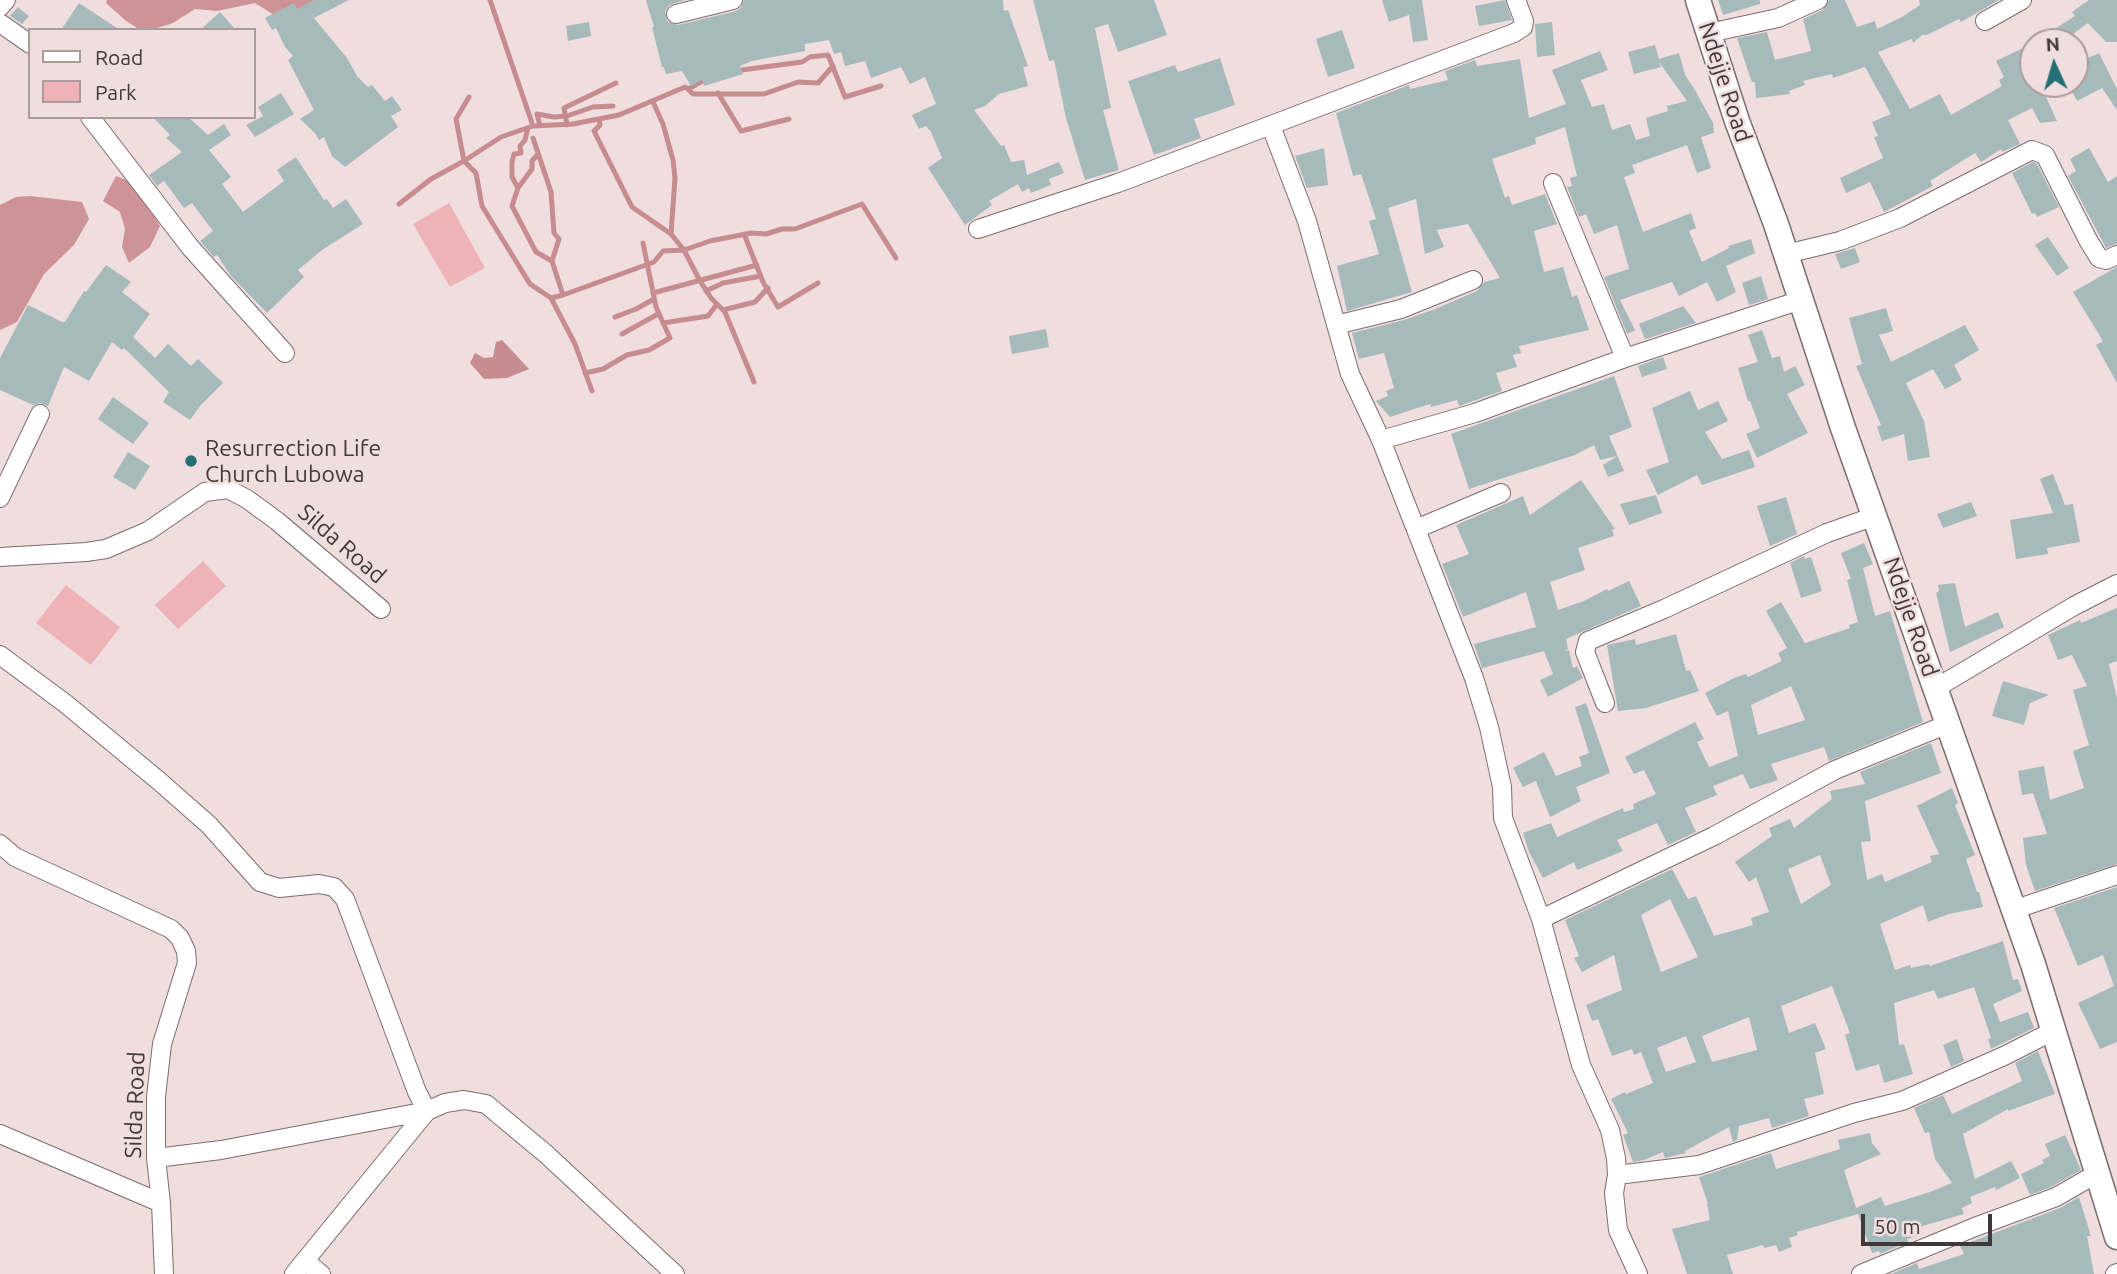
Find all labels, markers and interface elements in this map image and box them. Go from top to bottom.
street label: Ndejje Road [1693,18,1757,146]
legend [28,28,256,119]
north arrow [2019,28,2089,98]
text: N [2045,33,2061,56]
text: Road [95,45,143,69]
text: Park [95,80,137,104]
place label: Resurrection Life Church Lubowa [205,434,381,488]
marker: Resurrection Life Church Lubowa [183,453,199,469]
street label: Silda Road [292,498,392,590]
street label: Ndejje Road [1878,553,1944,681]
street label: Silda Road [119,1051,151,1159]
scale bar [1865,1200,1996,1244]
text: 50 m [1874,1214,1921,1238]

